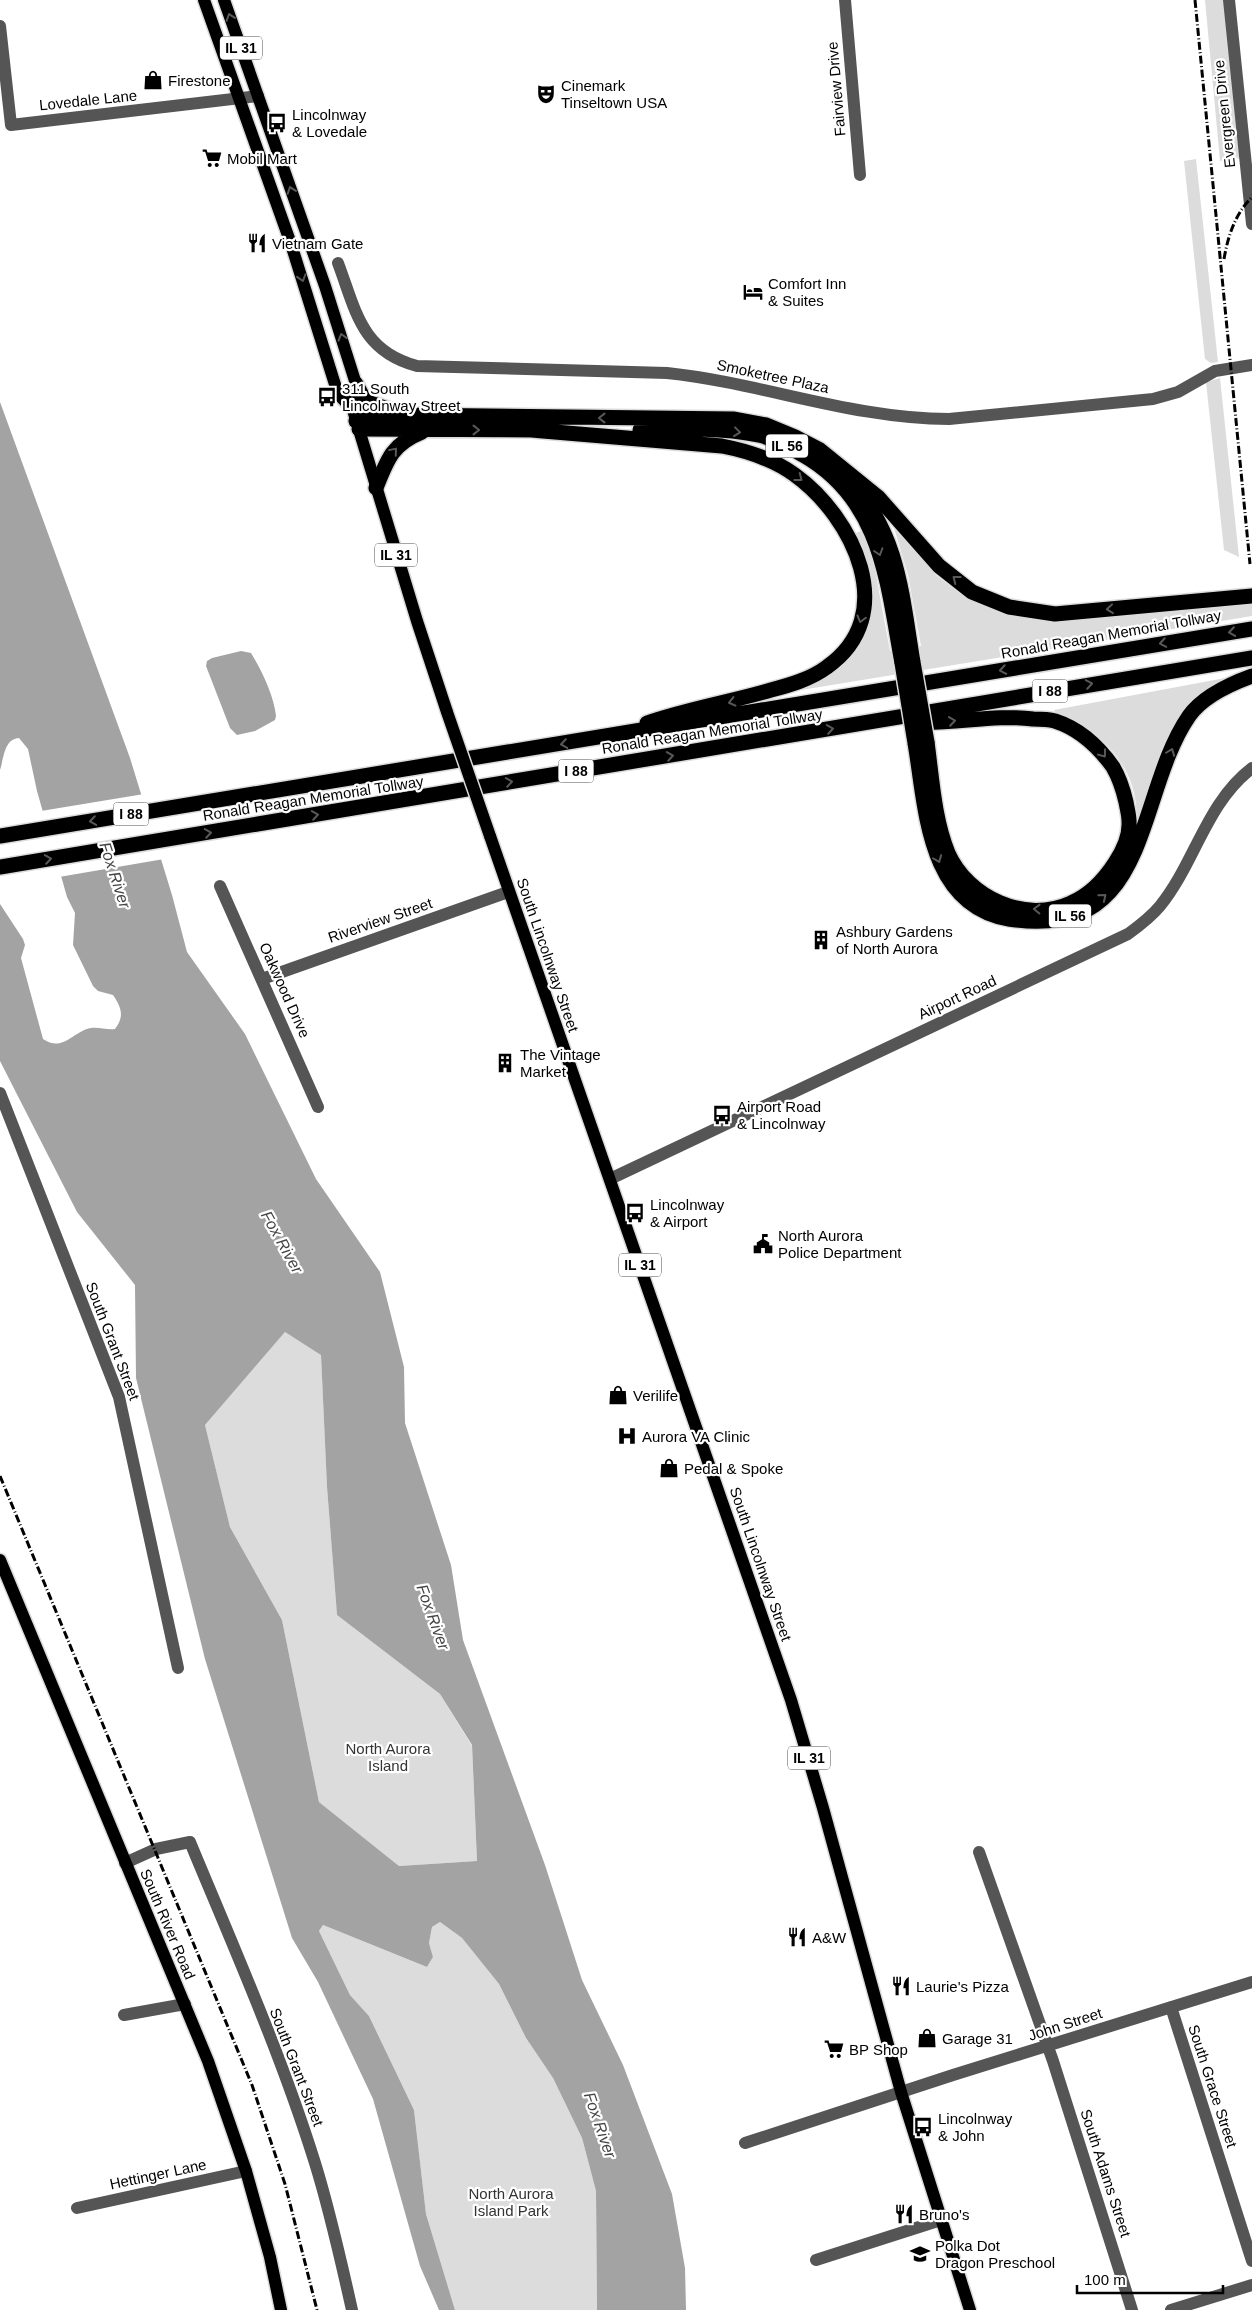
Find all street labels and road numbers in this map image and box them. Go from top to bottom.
road number: IL 31 [220,36,262,59]
street label: Fairview Drive [823,41,849,137]
street label: Evergreen Drive [1210,59,1238,169]
street label: Lovedale Lane [38,86,138,114]
street label: Smoketree Plaza [715,356,831,396]
road number: IL 56 [766,434,808,458]
road number: IL 31 [375,544,417,566]
street label: Ronald Reagan Memorial Tollway [1000,606,1223,662]
road number: I 88 [1032,679,1068,702]
street label: Ronald Reagan Memorial Tollway [600,705,824,757]
road number: I 88 [558,759,594,782]
street label: Ronald Reagan Memorial Tollway [201,772,425,824]
road number: I 88 [114,802,148,826]
street label: South Lincolnway Street [514,876,583,1035]
street label: Riverview Street [326,894,435,946]
road number: IL 56 [1049,904,1091,928]
street label: Oakwood Drive [256,940,314,1040]
street label: Airport Road [915,972,999,1022]
road number: IL 31 [619,1254,661,1276]
street label: South Grant Street [83,1280,144,1403]
street label: South Lincolnway Street [727,1485,796,1644]
road number: IL 31 [788,1746,830,1770]
street label: South River Road [137,1866,199,1982]
street label: John Street [1026,2004,1105,2044]
street label: South Grant Street [267,2006,328,2129]
street label: South Grace Street [1185,2022,1241,2150]
street label: South Adams Street [1077,2107,1135,2240]
street label: Hettinger Lane [108,2155,208,2193]

